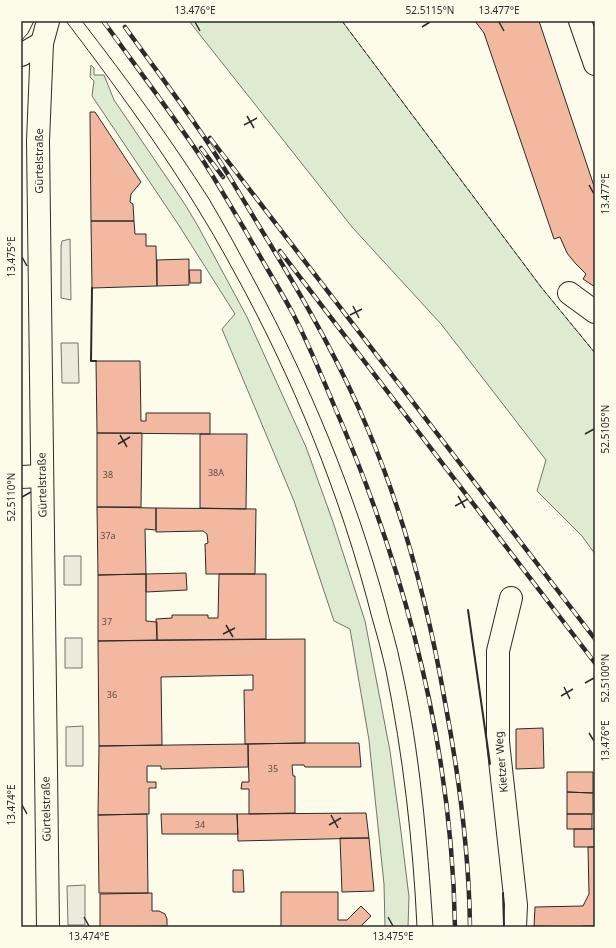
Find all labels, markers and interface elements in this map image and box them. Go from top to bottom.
text: 13.476°E [174,3,216,17]
text: 52.5115°N [406,3,454,17]
text: 13.477°E [478,3,520,17]
street label: Gürtelstraße [31,128,46,194]
text: 13.477°E [598,173,612,215]
text: 13.475°E [4,236,18,278]
text: 52.5105°N [598,405,612,453]
street label: Gürtelstraße [33,452,50,518]
house number: 38A [208,466,224,479]
house number: 38 [103,468,113,481]
text: 52.5110°N [4,473,18,521]
house number: 37a [100,529,116,542]
house number: 37 [102,615,112,628]
text: 52.5100°N [598,654,612,702]
house number: 36 [107,688,117,701]
text: 13.476°E [598,720,612,762]
street label: Kietzer Weg [490,731,511,793]
house number: 35 [268,762,278,775]
street label: Gürtelstraße [37,776,54,842]
text: 13.474°E [4,784,18,826]
house number: 34 [195,818,205,831]
text: 13.474°E [68,929,110,943]
text: 13.475°E [372,929,414,943]

